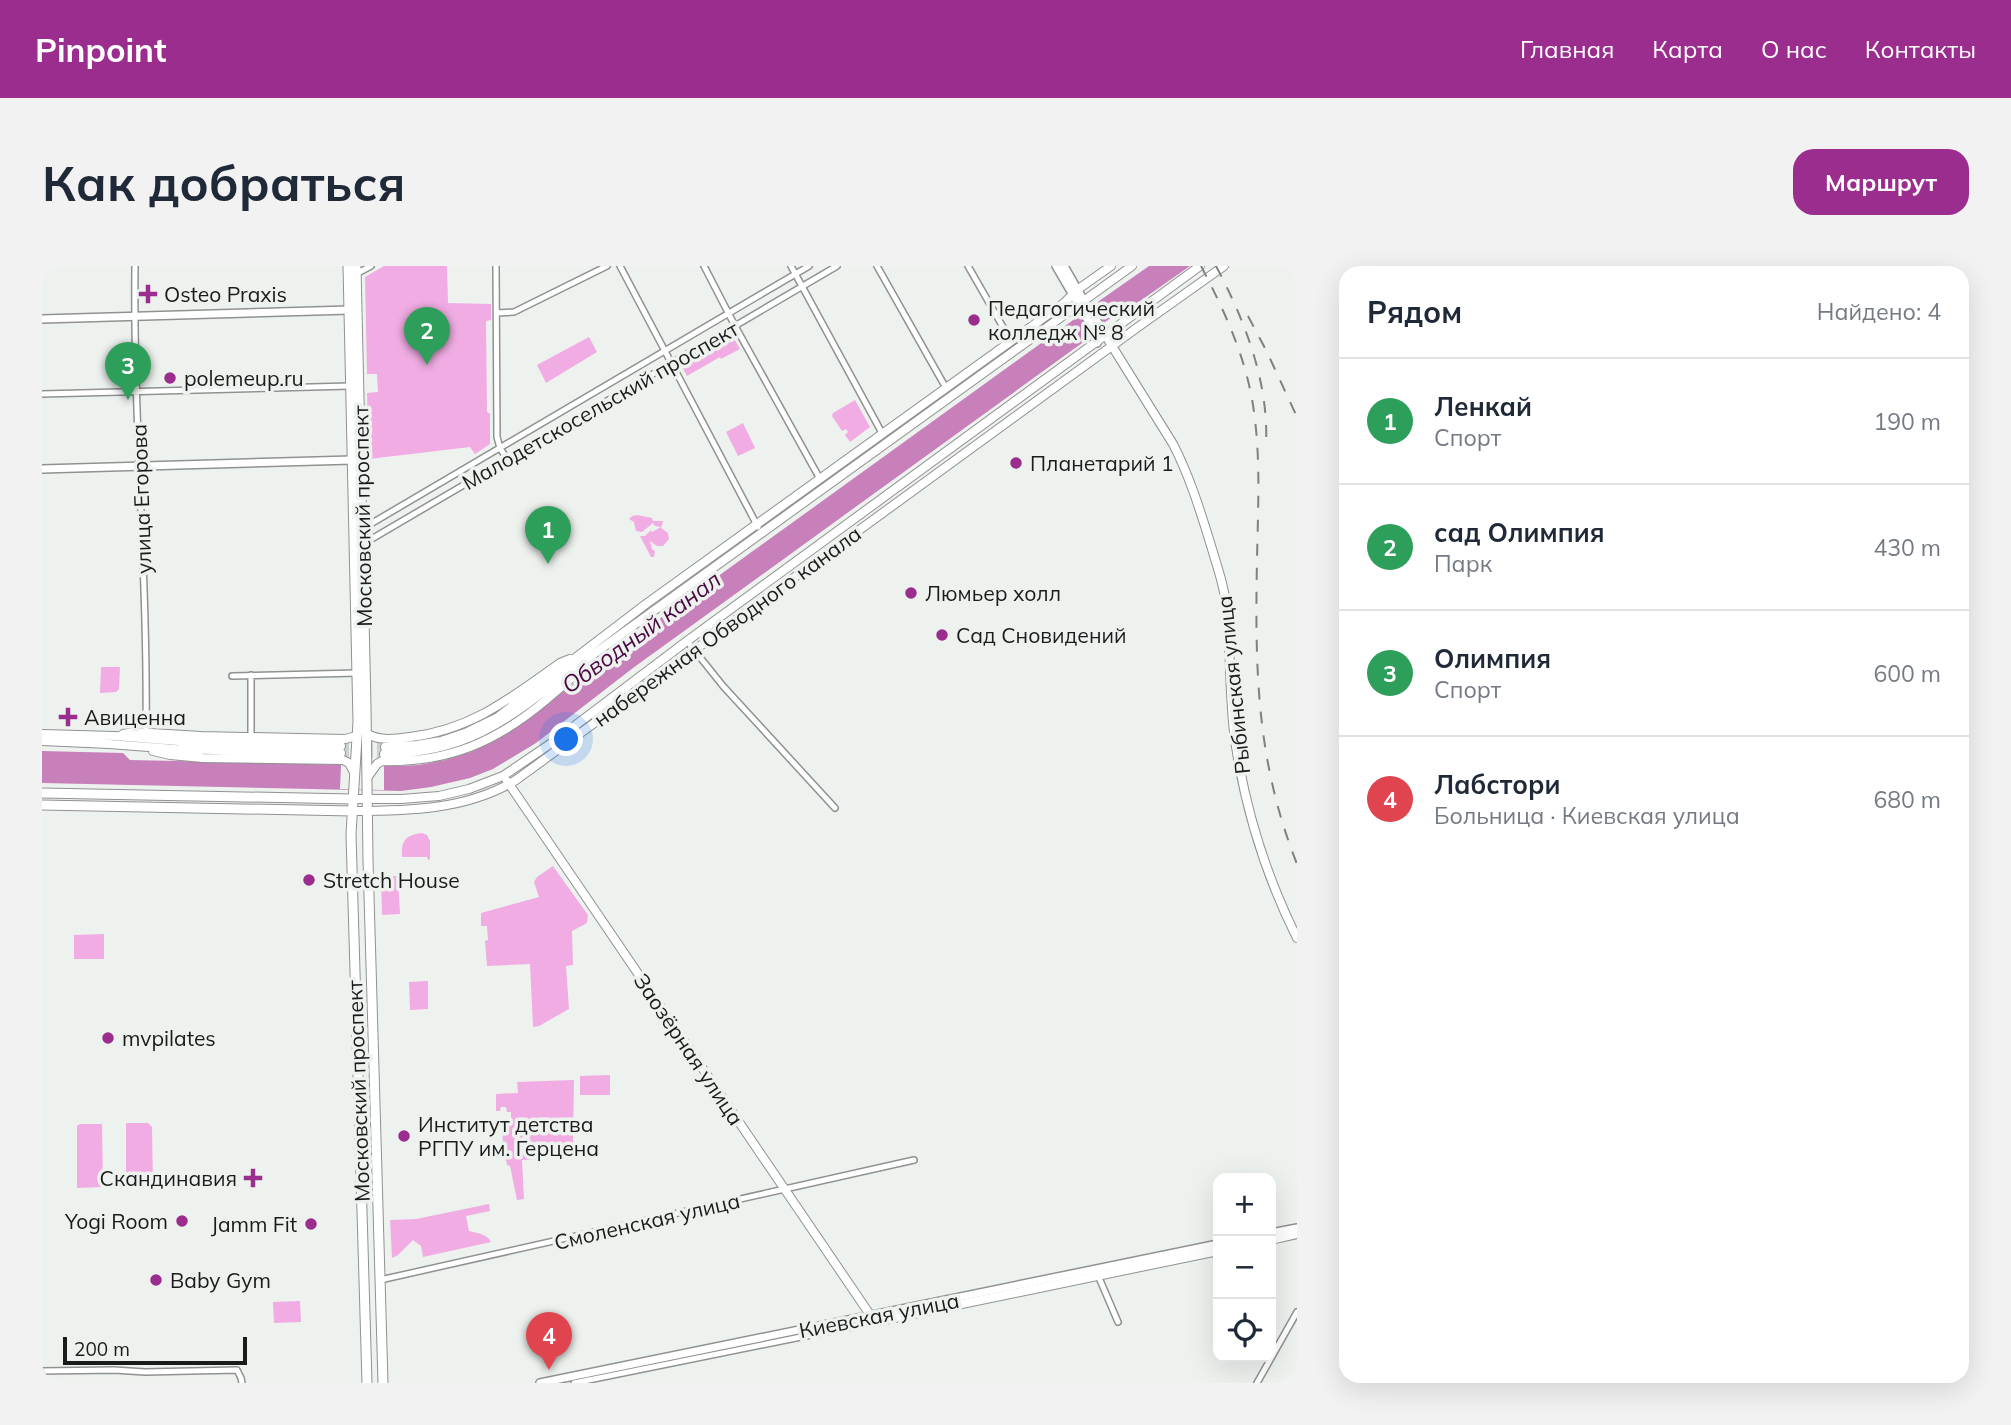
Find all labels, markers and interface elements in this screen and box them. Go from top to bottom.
text: Pinpoint [35,29,167,70]
text: Главная [1520,34,1614,64]
text: Карта [1652,34,1723,64]
text: О нас [1761,34,1827,64]
text: Контакты [1865,34,1976,64]
button: Маршрут [1793,149,1969,215]
text: Как добраться [42,152,405,213]
place label: Osteo Praxis [164,281,287,307]
marker: Osteo Praxis [138,284,158,304]
text: Рядом [1367,293,1462,331]
place label: Педагогический колледж № 8 [988,295,1155,345]
text: Найдено: 4 [1817,297,1941,326]
pin: 2 [404,307,450,365]
marker: Педагогический колледж № 8 [966,312,982,328]
street label: Малодетскосельский проспект [457,315,743,495]
pin: 3 [105,342,151,400]
place label: polemeup.ru [184,365,304,391]
marker: polemeup.ru [162,370,178,386]
text: Ленкай [1434,390,1532,423]
street label: Московский проспект [347,405,377,627]
text: 1 [1383,407,1397,436]
text: 190 m [1873,407,1941,436]
text: Спорт [1434,423,1501,452]
street label: улица Егорова [125,424,157,574]
place label: Планетарий 1 [1030,450,1174,476]
marker: Планетарий 1 [1008,455,1024,471]
pin: 1 [525,506,571,564]
text: сад Олимпия [1434,516,1605,549]
street label: набережная Обводного канала [588,520,866,732]
text: 2 [1383,533,1397,562]
text: 430 m [1873,533,1941,562]
text: Парк [1434,549,1492,578]
water label: Обводный канал [556,565,726,699]
place label: Люмьер холл [925,580,1061,606]
marker: Люмьер холл [903,585,919,601]
street label: Рыбинская улица [1211,594,1255,776]
place label: Сад Сновидений [956,622,1127,648]
marker: Сад Сновидений [934,627,950,643]
text: Олимпия [1434,642,1551,675]
text: 3 [1383,659,1397,688]
text: 600 m [1873,659,1941,688]
text: Спорт [1434,675,1501,704]
place label: Авиценна [84,704,186,730]
marker: Авиценна [58,707,78,727]
your location [549,722,583,756]
text: Лабстори [1434,768,1561,801]
text: 4 [1383,785,1397,814]
text: 680 m [1873,785,1941,814]
text: Больница · Киевская улица [1434,801,1740,830]
place label: Stretch House [323,867,460,893]
marker: Stretch House [301,872,317,888]
street label: Заозёрная улица [629,968,749,1130]
street label: Московский проспект [341,979,375,1202]
place label: mvpilates [122,1025,216,1051]
marker: mvpilates [100,1030,116,1046]
place label: Институт детства РГПУ им. Герцена [418,1111,599,1161]
marker: Институт детства РГПУ им. Герцена [396,1128,412,1144]
place label: Скандинавия [100,1165,237,1191]
marker: Скандинавия [243,1168,263,1188]
map controls [1213,1173,1276,1362]
button: + [1213,1173,1276,1236]
street label: Смоленская улица [552,1187,742,1255]
place label: Yogi Room [64,1208,168,1234]
place label: Jamm Fit [211,1211,297,1237]
marker: Yogi Room [174,1213,190,1229]
marker: Jamm Fit [303,1216,319,1232]
button: − [1213,1236,1276,1299]
place label: Baby Gym [170,1267,271,1293]
marker: Baby Gym [148,1272,164,1288]
street label: Киевская улица [797,1287,961,1343]
button: locate [1213,1299,1276,1362]
pin: 4 [526,1312,572,1370]
scale bar [63,1334,247,1366]
text: 200 m [74,1337,130,1361]

